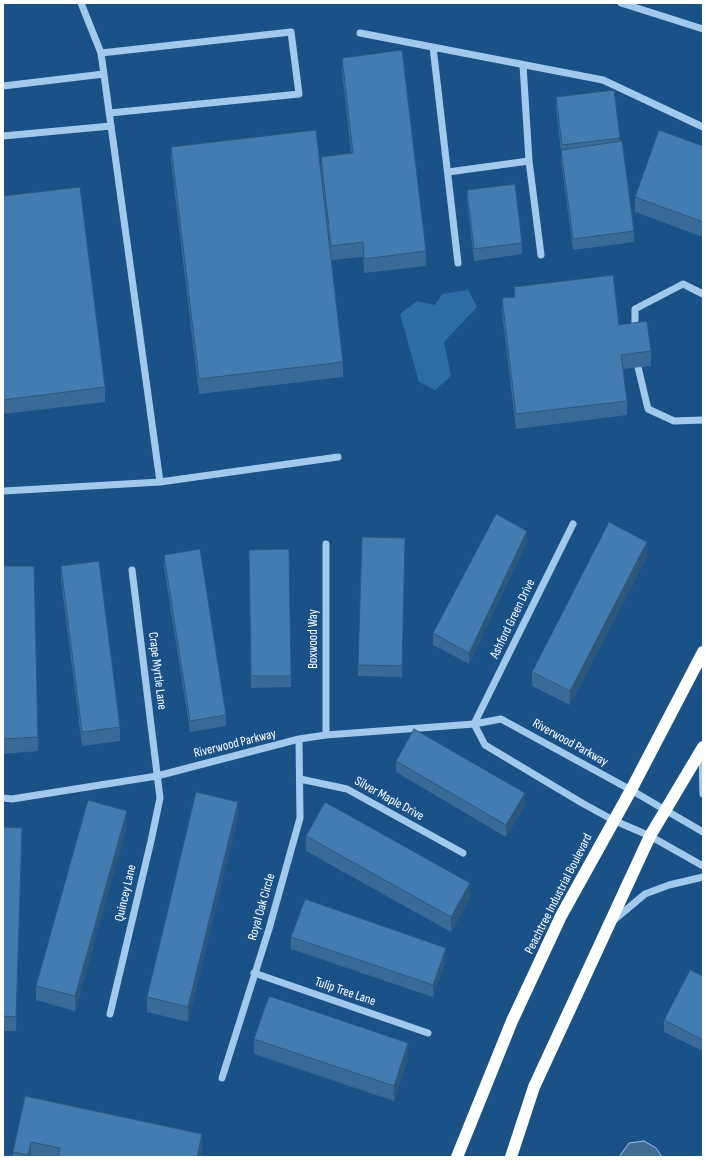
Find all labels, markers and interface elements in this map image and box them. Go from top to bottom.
street label: Ashford Green Drive [487,577,539,661]
street label: Boxwood Way [306,609,322,669]
street label: Crape Myrtle Lane [144,631,170,711]
street label: Riverwood Parkway [529,716,611,770]
street label: Riverwood Parkway [192,726,278,762]
street label: Silver Maple Drive [352,774,426,824]
street label: Peachtree Industrial Boulevard [522,831,596,957]
street label: Quincey Lane [112,863,140,923]
street label: Royal Oak Circle [245,872,279,942]
street label: Tulip Tree Lane [313,974,377,1010]

